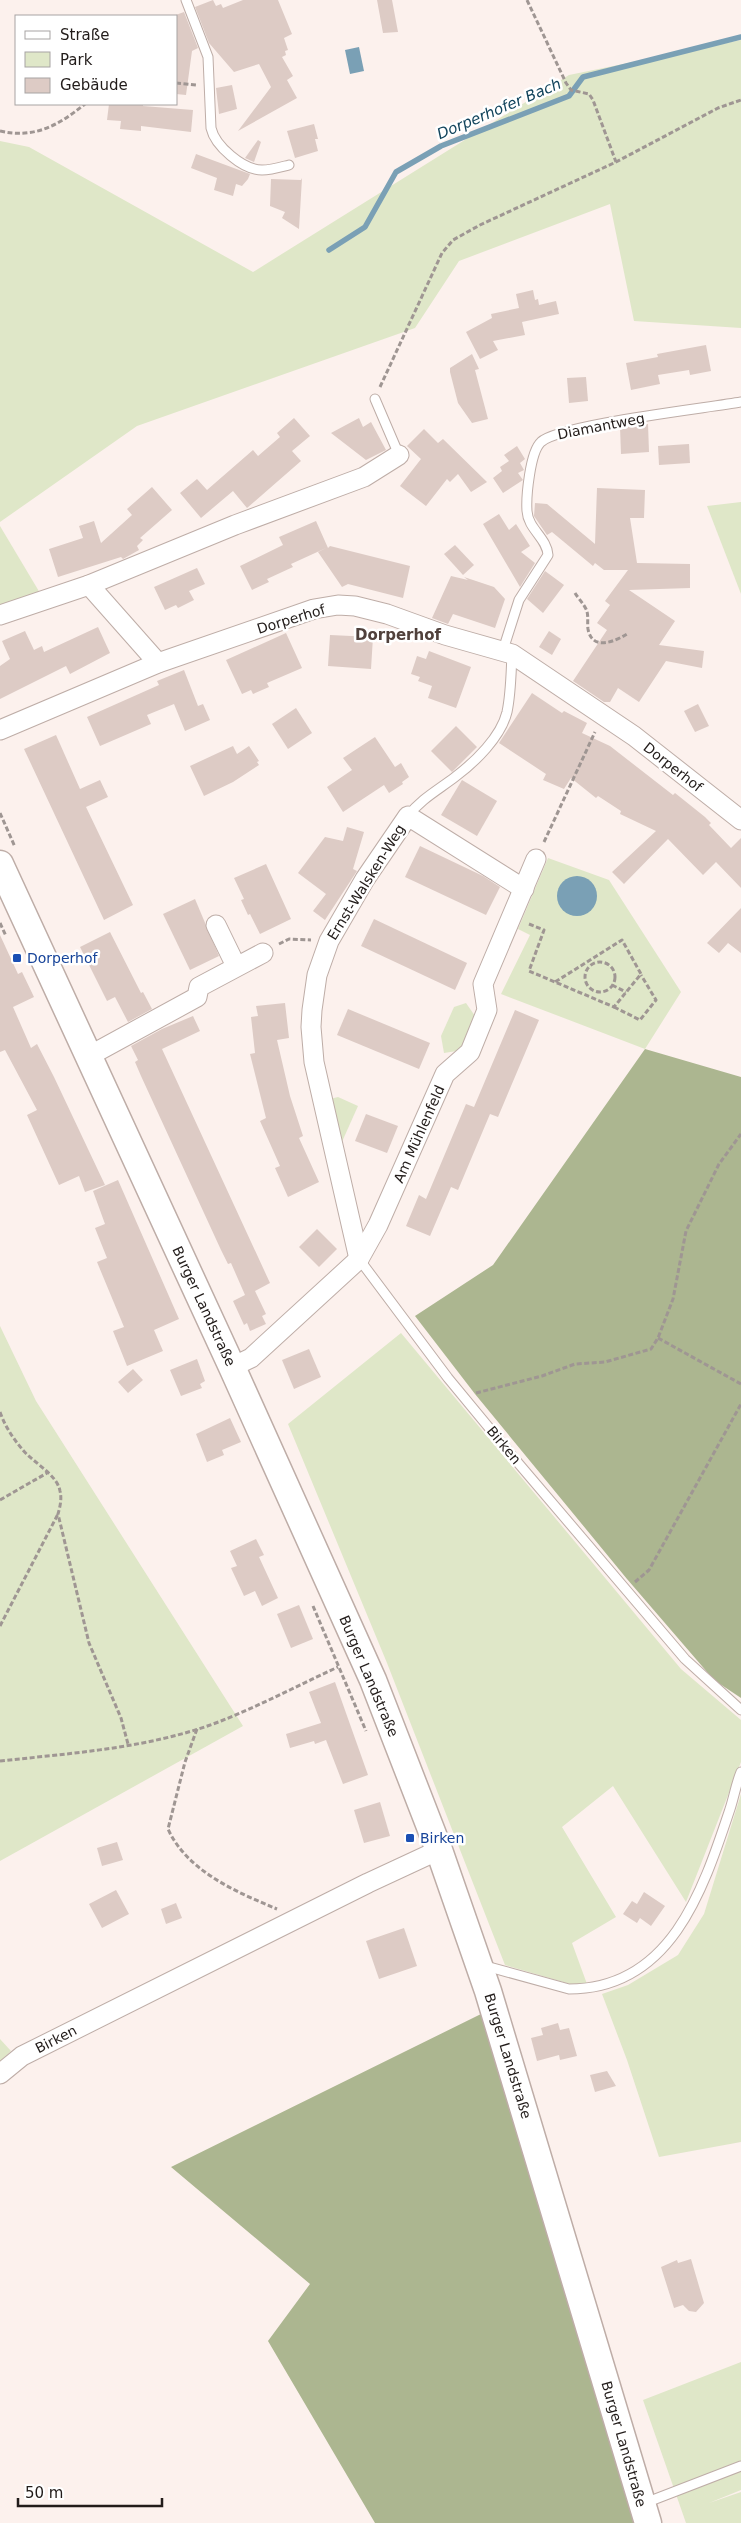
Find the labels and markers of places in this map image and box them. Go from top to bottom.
place label: Dorperhof [27,950,99,966]
marker: Dorperhof [11,952,23,964]
place label: Birken [420,1830,464,1846]
marker: Birken [404,1832,416,1844]

